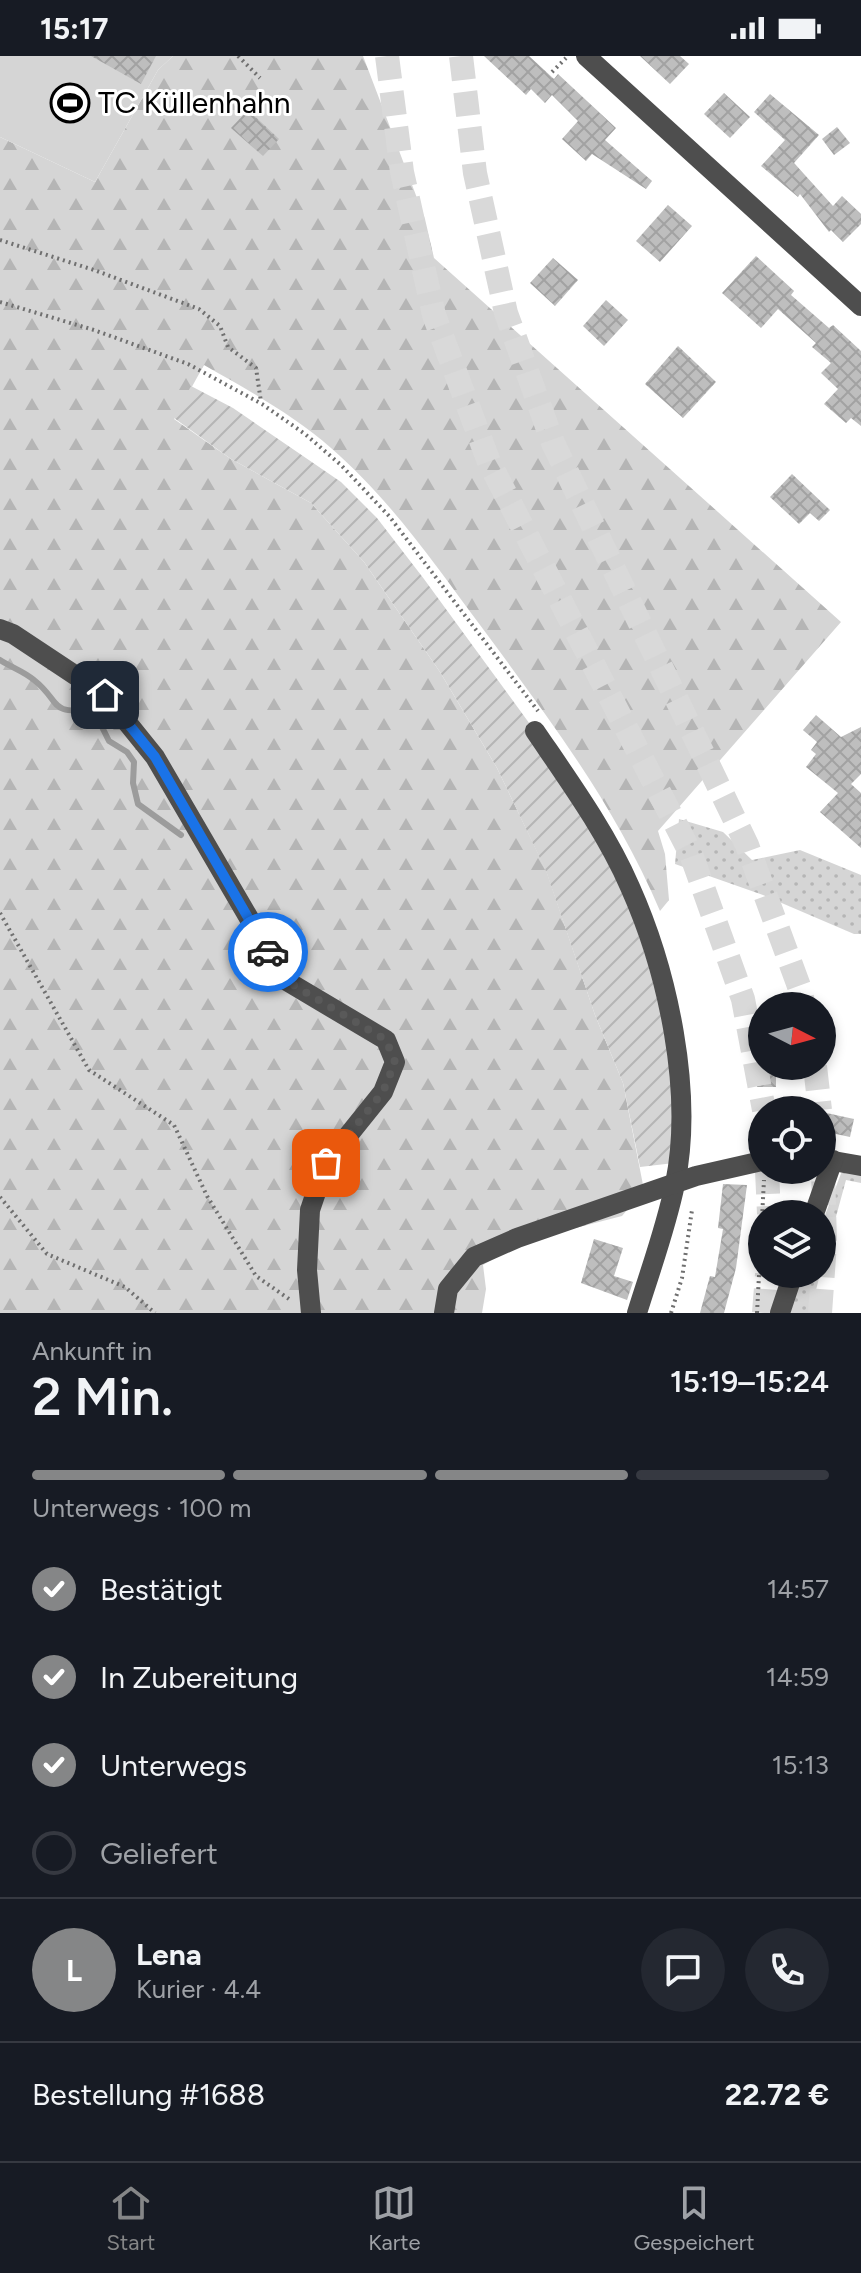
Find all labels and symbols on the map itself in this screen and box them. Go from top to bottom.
sports icon: TC Küllenhahn [49,82,91,124]
place label: TC Küllenhahn [98,84,290,121]
pin [71,661,139,729]
courier [228,912,308,992]
north arrow [748,992,836,1080]
pin [292,1129,360,1197]

